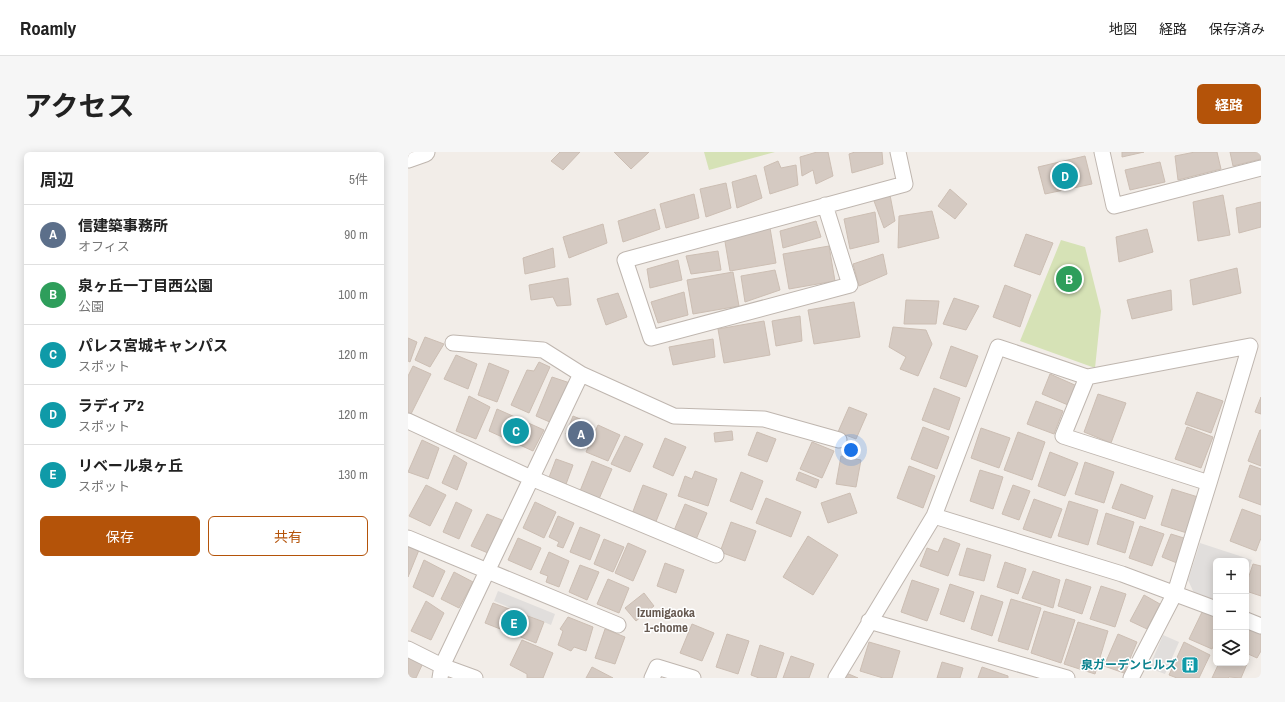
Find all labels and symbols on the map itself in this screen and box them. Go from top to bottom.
pin: D [1052,161,1078,191]
pin: B [1056,264,1082,294]
pin: C [503,416,529,446]
pin: A [568,419,594,449]
your location [841,440,861,460]
district label: Izumigaoka 1-chome [637,604,695,636]
pin: E [501,608,527,638]
building icon: 泉ガーデンヒルズ [1180,655,1200,675]
place label: 泉ガーデンヒルズ [1081,657,1177,673]

